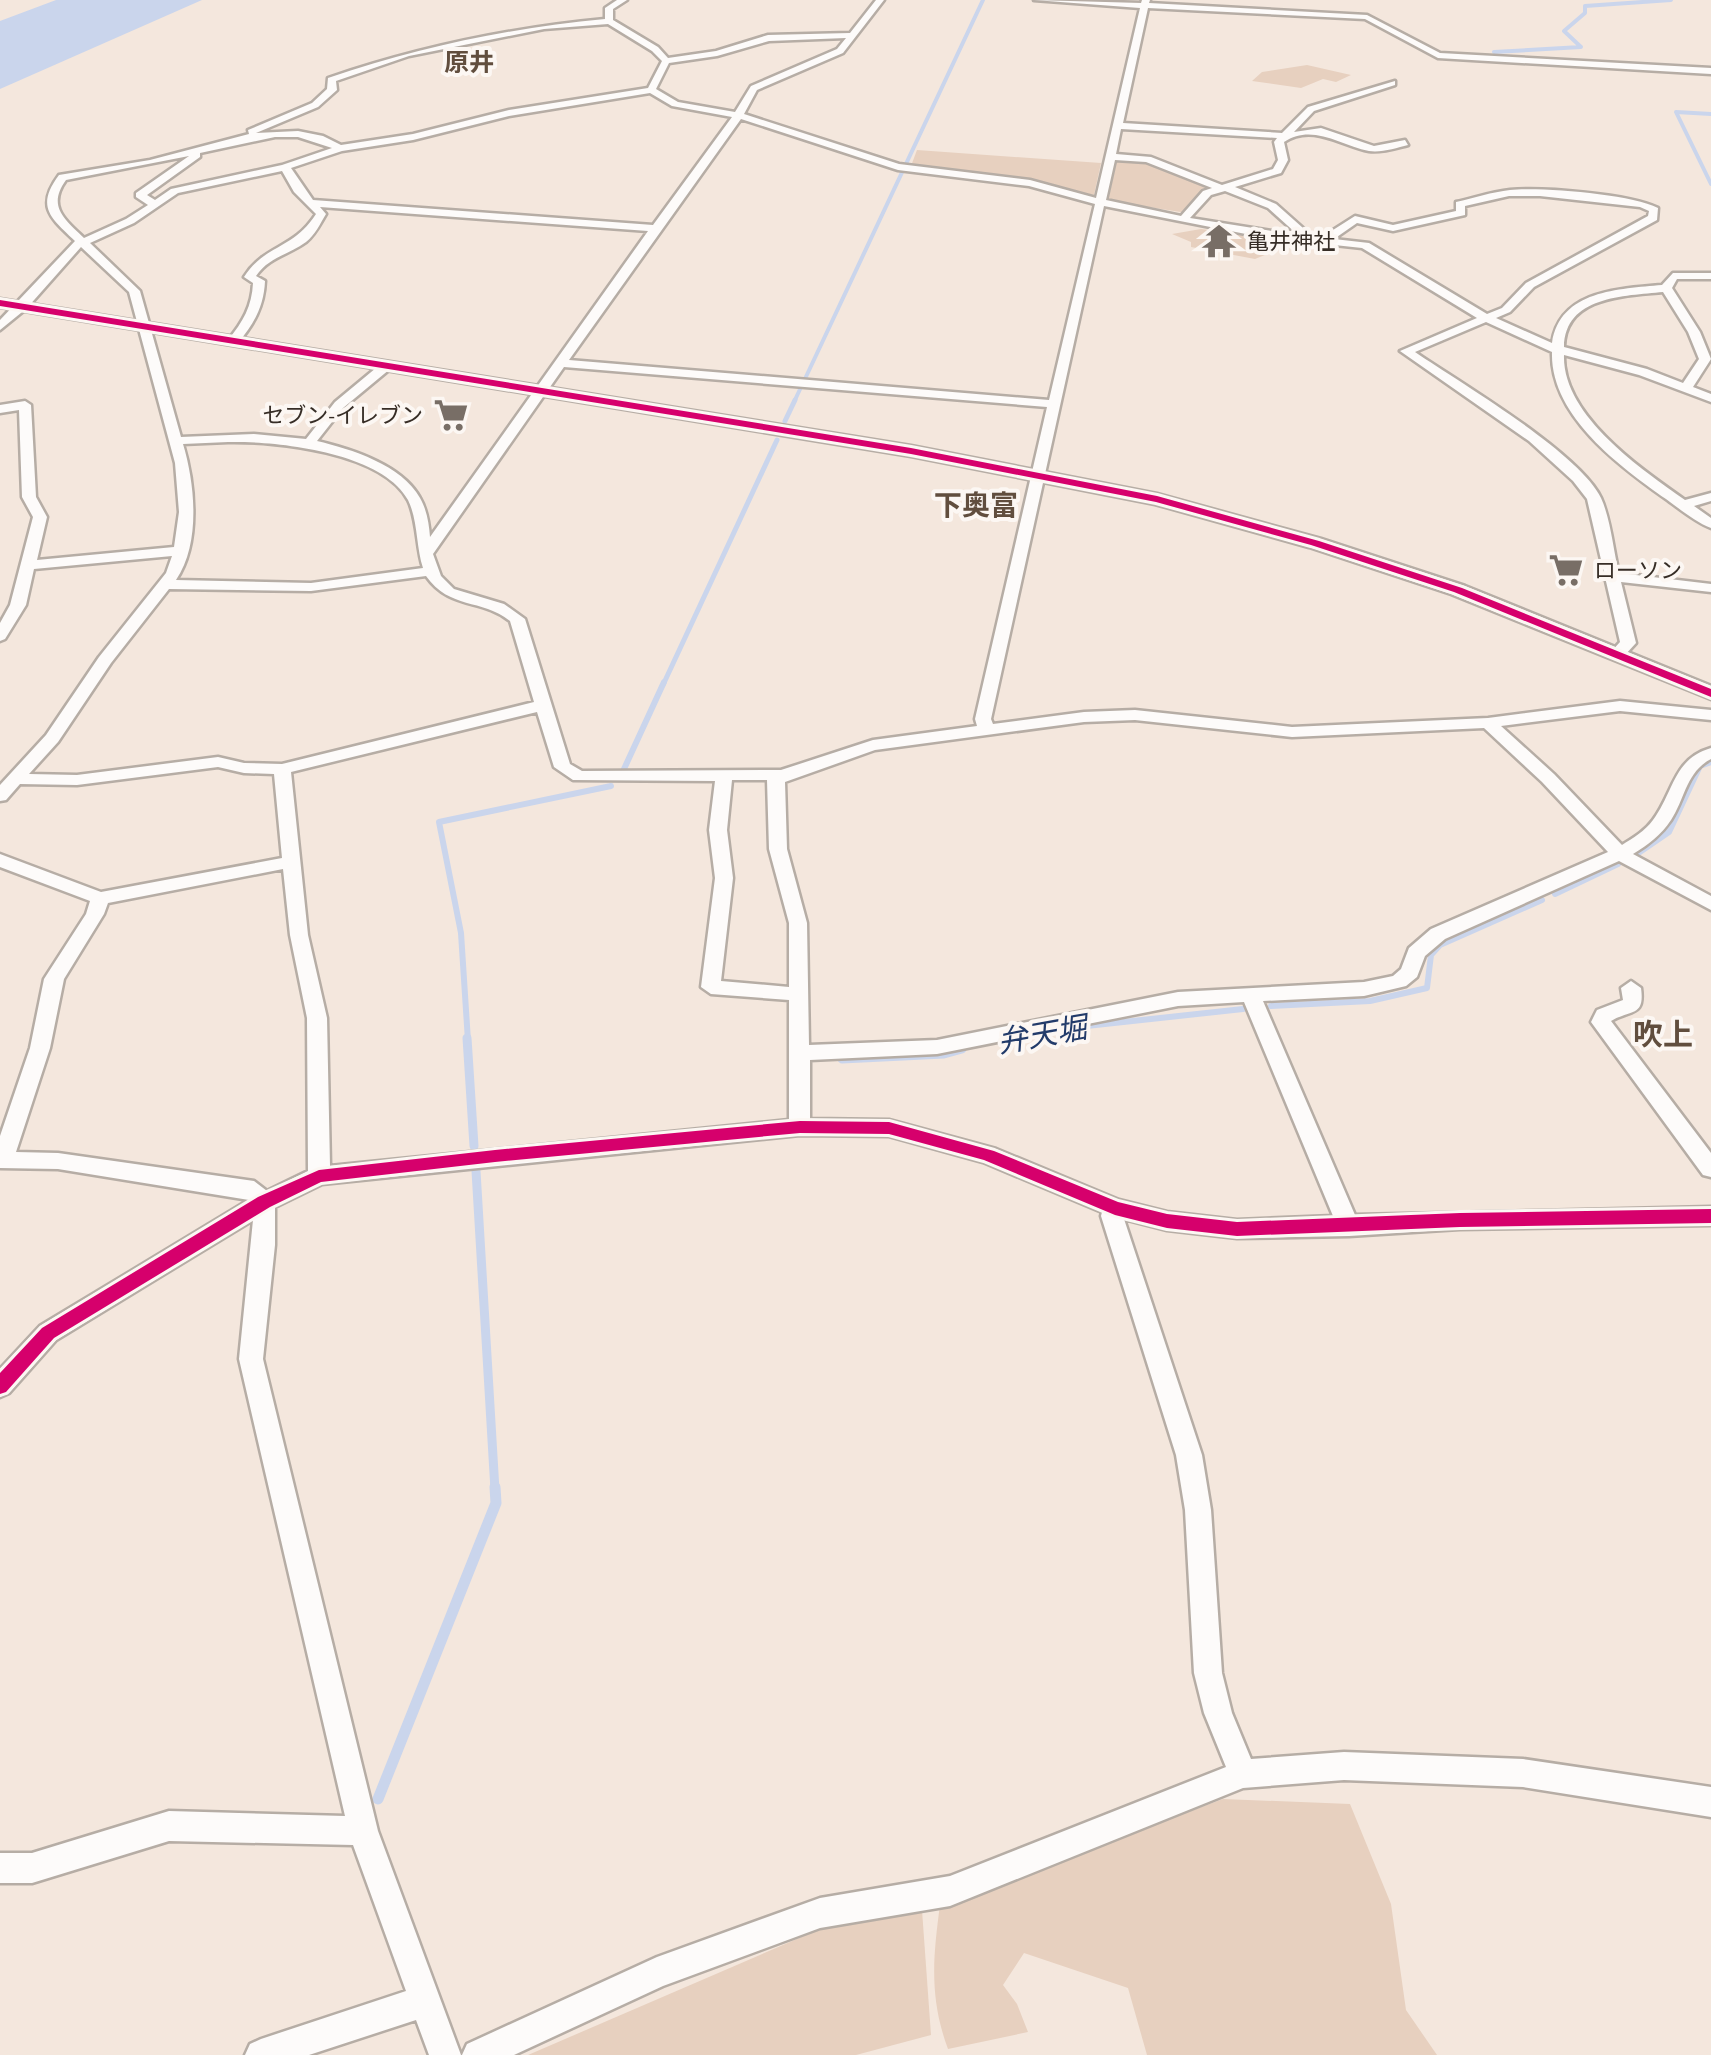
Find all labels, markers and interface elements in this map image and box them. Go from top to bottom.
district label: 原井 [444,45,494,81]
temple icon: 亀井神社 [1200,222,1238,260]
place label: 亀井神社 [1247,226,1335,258]
supermarket icon: セブン-イレブン [432,396,470,434]
place label: セブン-イレブン [262,400,423,432]
district label: 下奥富 [934,486,1018,526]
supermarket icon: ローソン [1547,551,1585,589]
place label: ローソン [1594,555,1682,587]
water label: 弁天堀 [994,1006,1094,1064]
district label: 吹上 [1633,1014,1693,1057]

